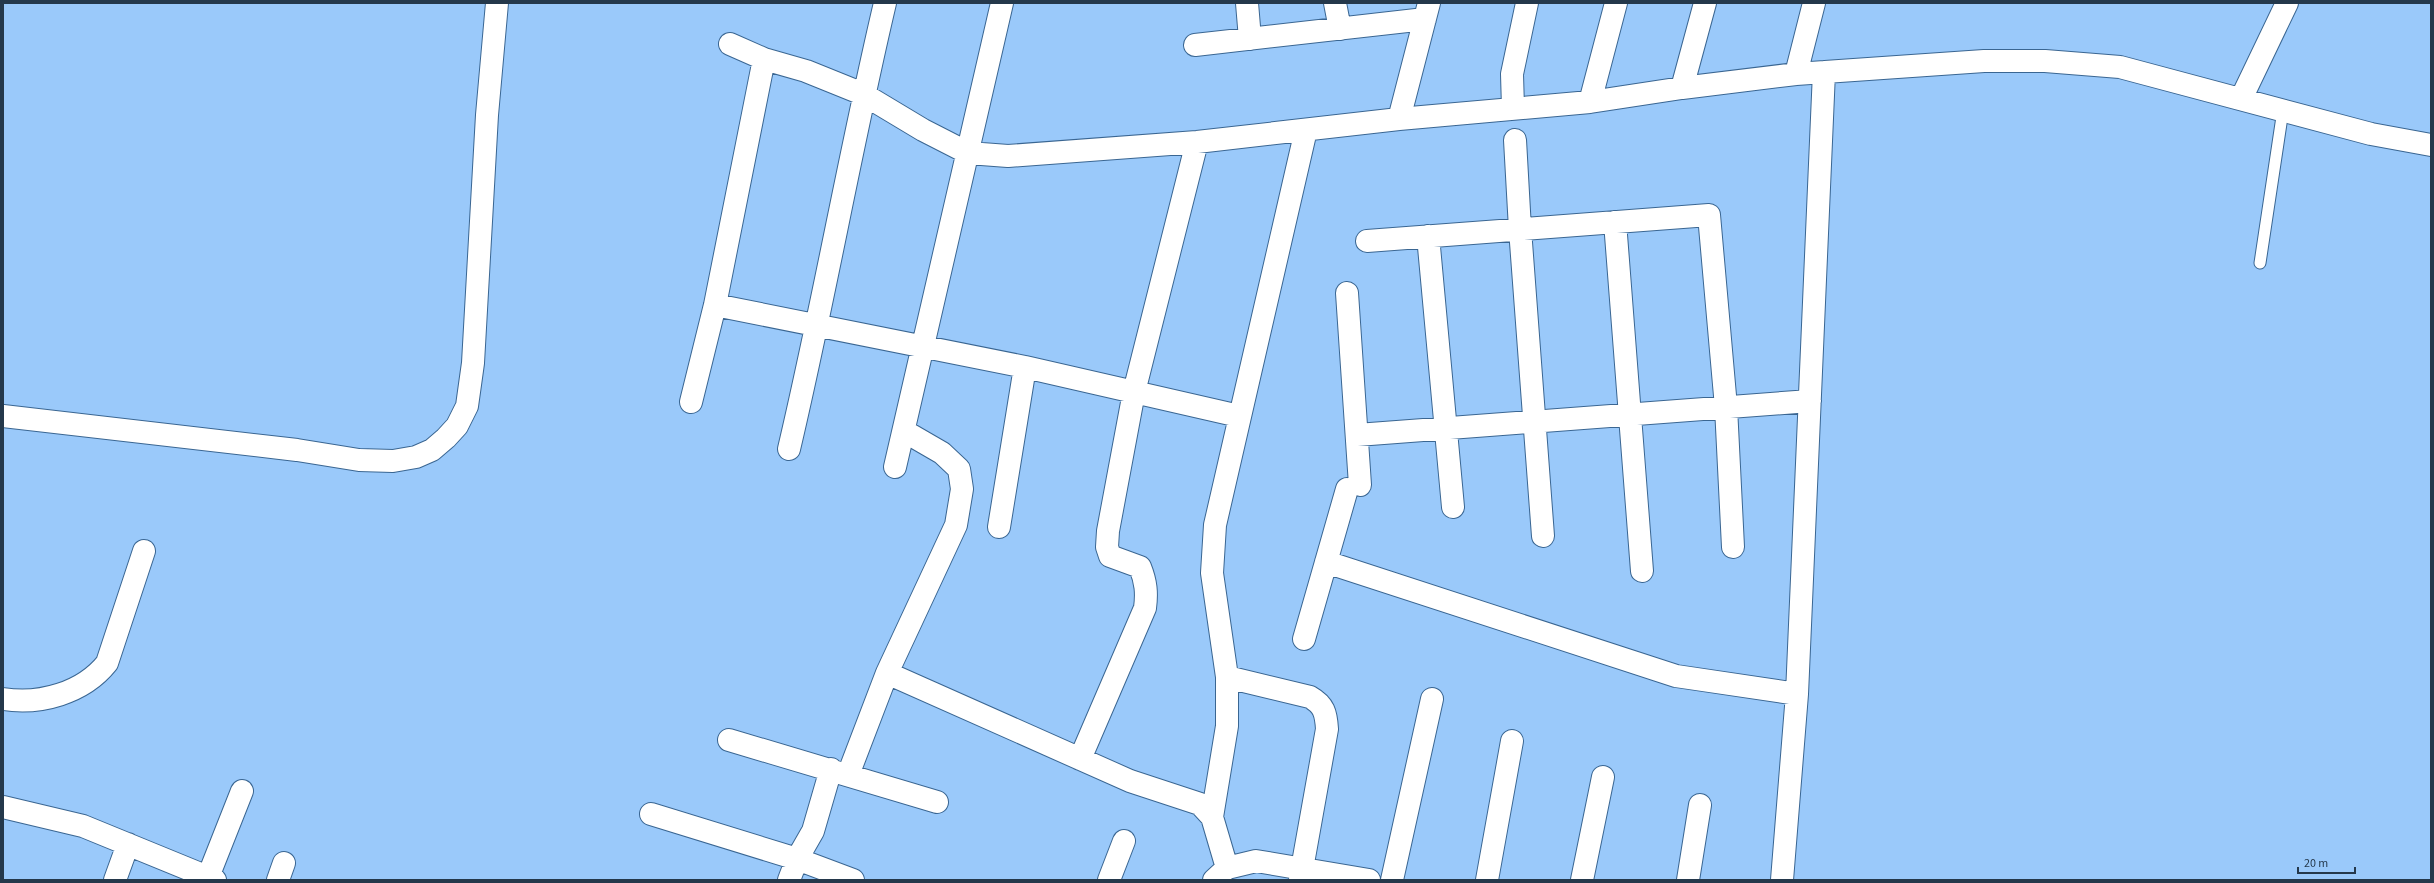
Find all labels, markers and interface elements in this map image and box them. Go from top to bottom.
scale bar [2298,849,2355,875]
text: 20 m [2304,855,2328,872]

